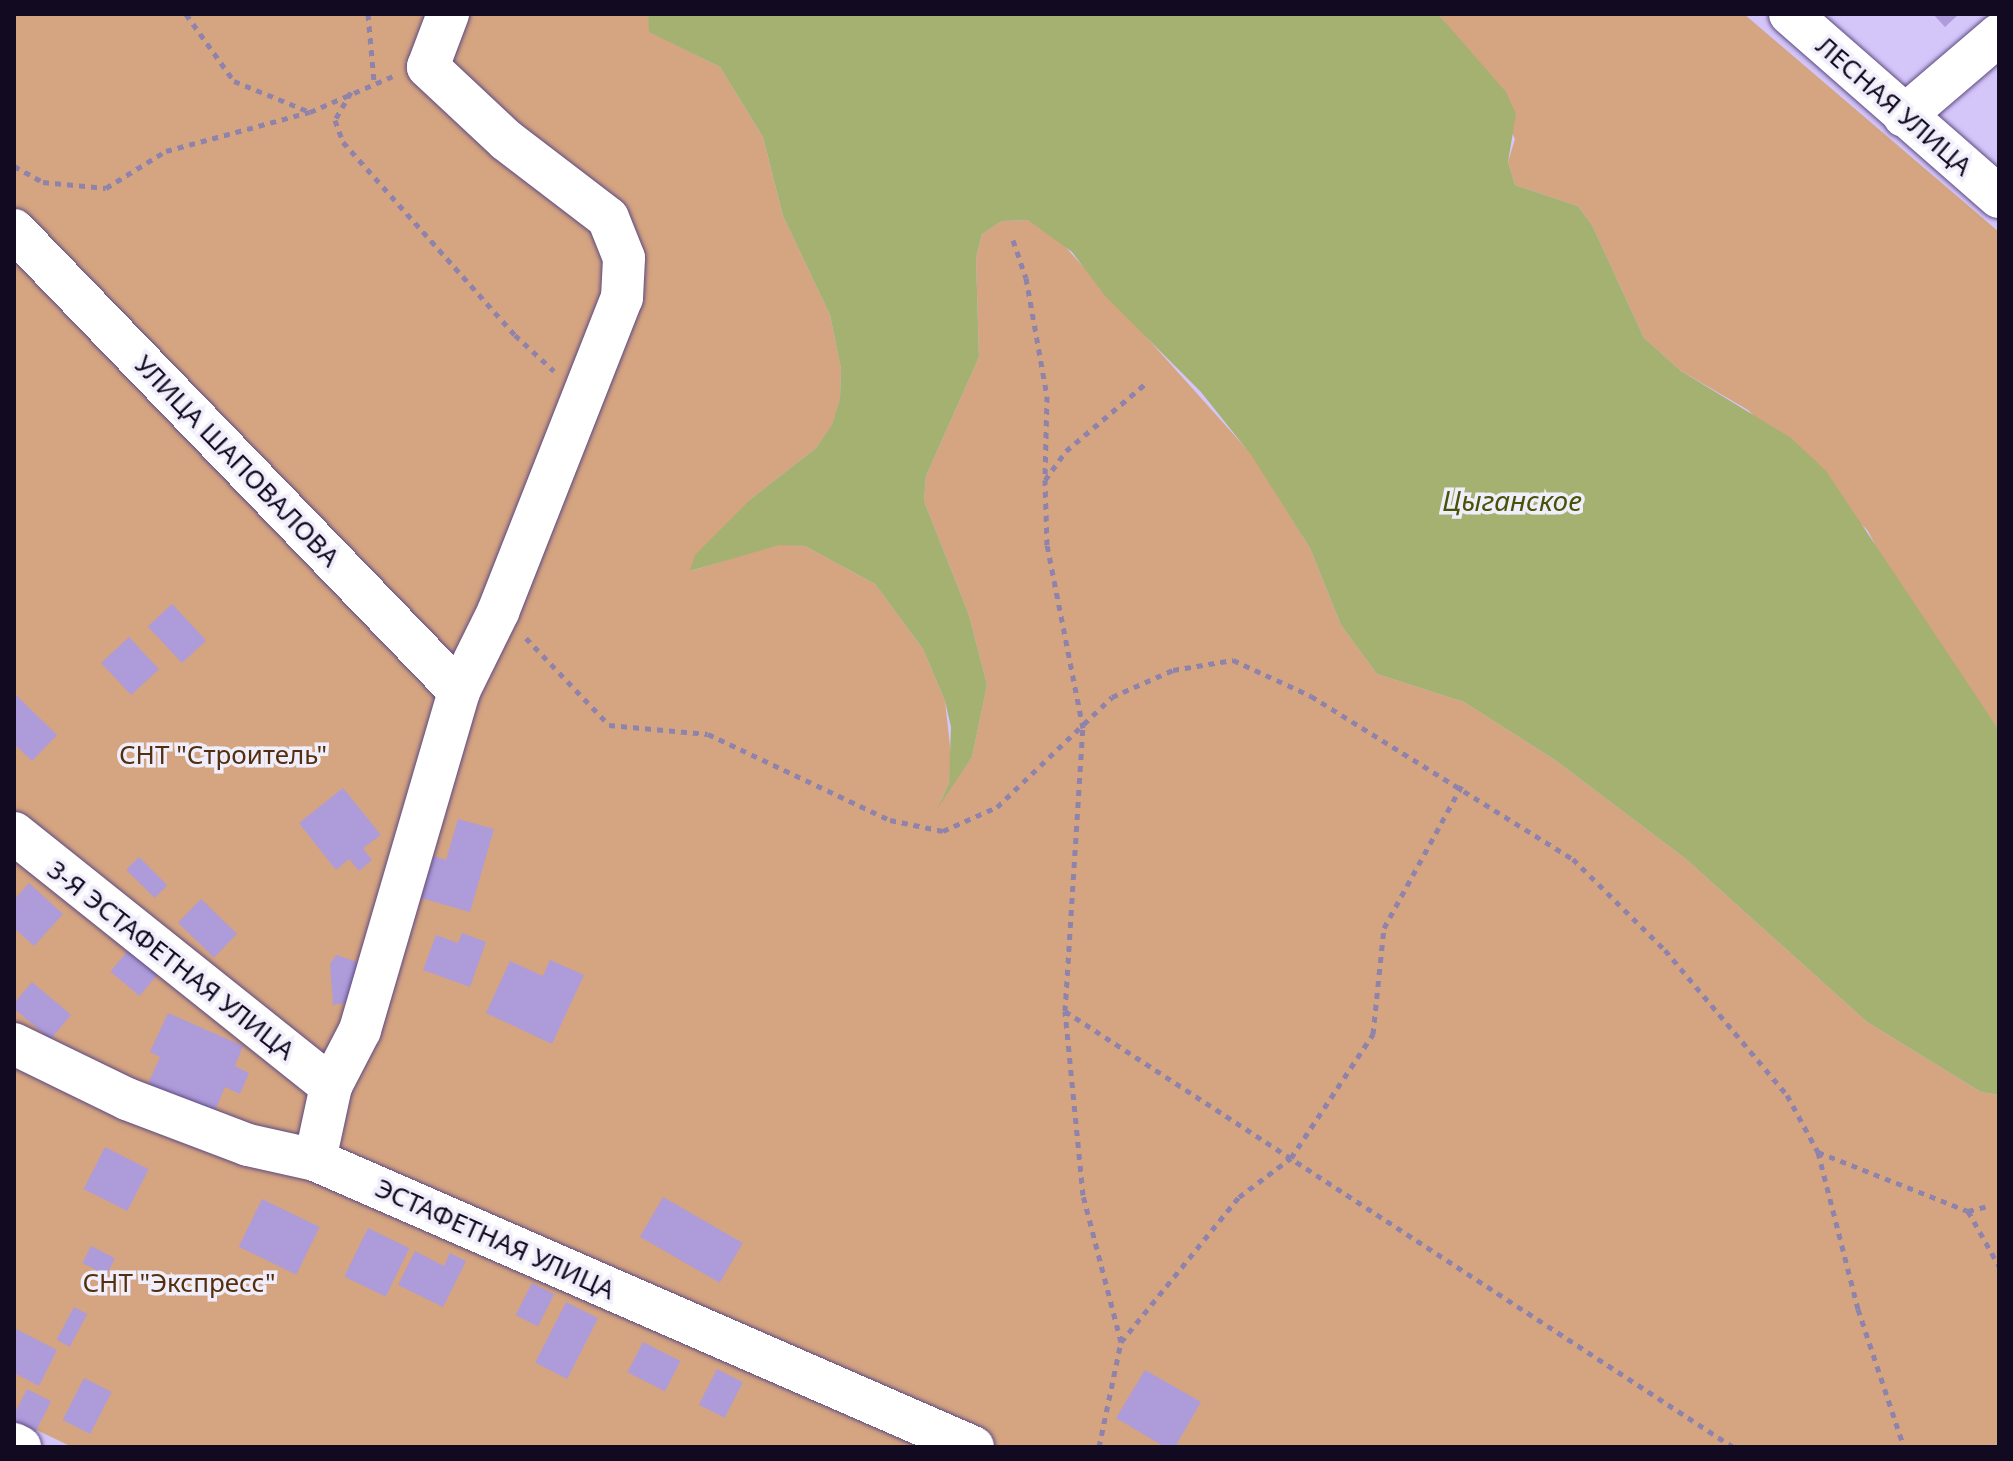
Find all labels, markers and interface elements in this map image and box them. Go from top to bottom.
street label: ЛЕСНАЯ УЛИЦА [1810,30,1978,182]
street label: УЛИЦА ШАПОВАЛОВА [128,349,346,573]
water label: Цыганское [1442,483,1582,517]
park label: СНТ "Строитель" [119,739,327,771]
street label: 3-Я ЭСТАФЕТНАЯ УЛИЦА [41,854,301,1066]
street label: ЭСТАФЕТНАЯ УЛИЦА [371,1172,619,1306]
park label: СНТ "Экспресс" [82,1267,276,1299]

